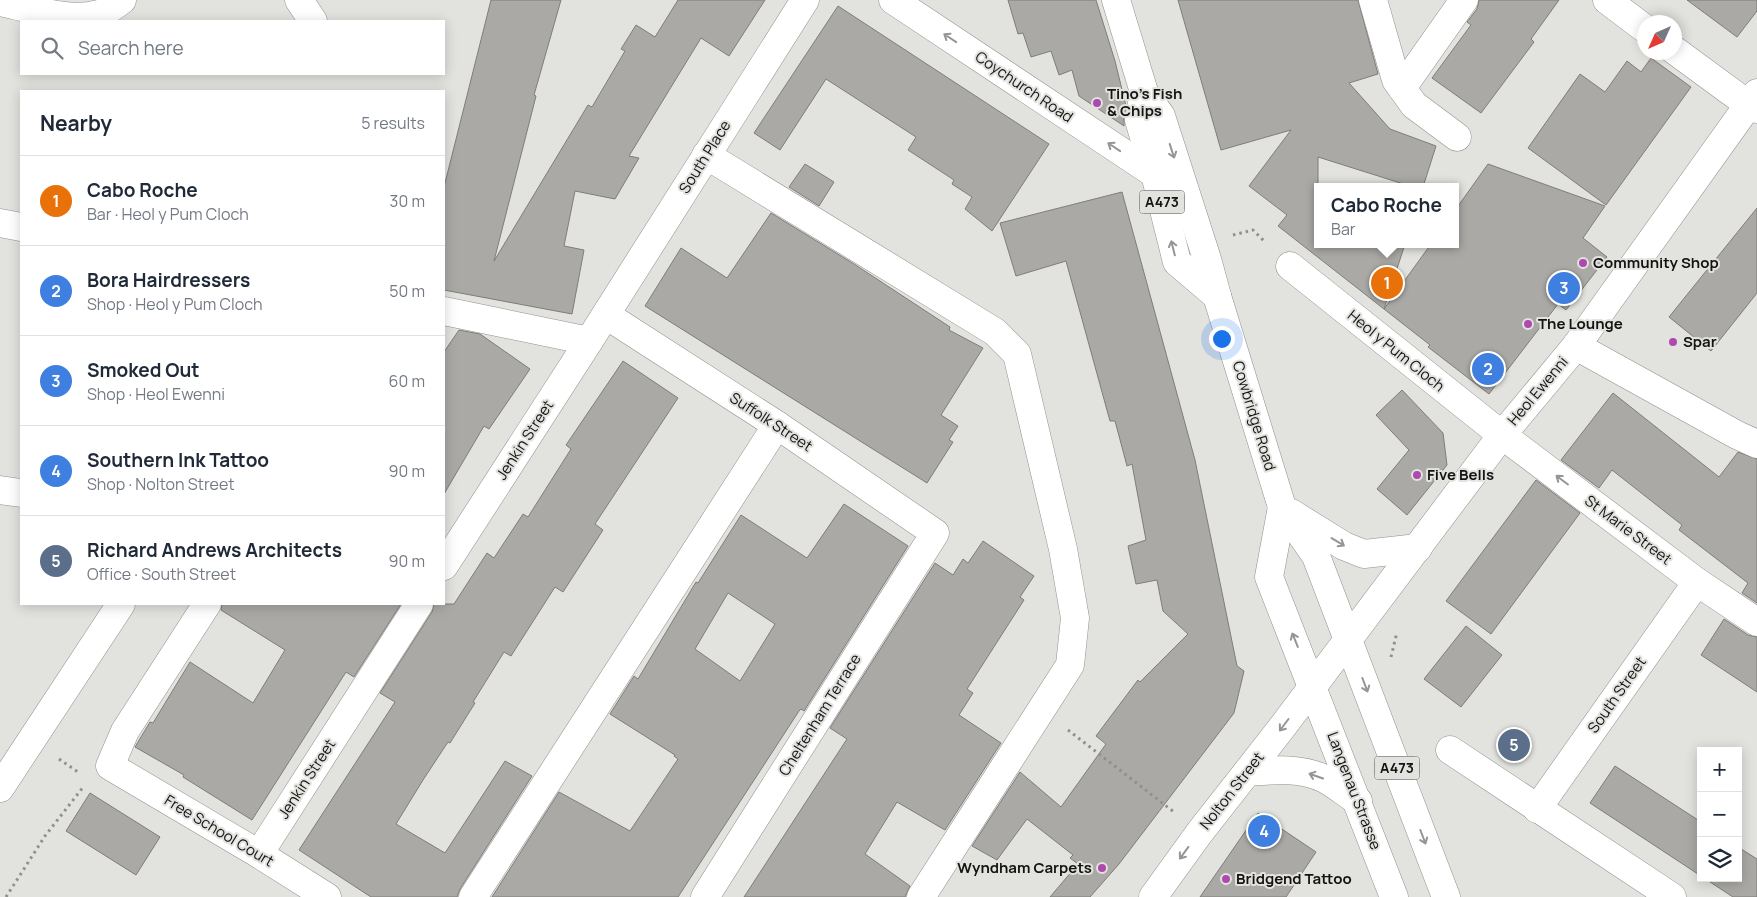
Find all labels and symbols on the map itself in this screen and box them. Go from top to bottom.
north arrow [1637,15,1682,60]
one-way arrow [943,33,957,43]
street label: Coychurch Road [971,46,1077,127]
place label: Tino's Fish & Chips [1107,83,1182,121]
marker: Tino's Fish & Chips [1091,97,1103,109]
street label: South Place [674,116,736,197]
one-way arrow [1107,142,1121,152]
one-way arrow [1168,143,1178,159]
road number: A473 [1140,190,1184,213]
one-way arrow [1168,241,1178,257]
place label: Community Shop [1593,252,1719,273]
marker: Community Shop [1577,257,1589,269]
pin: 1 [1371,264,1403,302]
pin: 3 [1548,269,1580,307]
street label: Heol y Pum Cloch [1343,305,1449,396]
place label: The Lounge [1538,313,1623,334]
marker: The Lounge [1522,318,1534,330]
your location [1209,326,1235,352]
place label: Spar [1683,331,1717,352]
marker: Spar [1667,336,1679,348]
pin: 2 [1472,350,1504,388]
street label: Heol Ewenni [1503,352,1573,430]
street label: Cowbridge Road [1228,358,1281,473]
street label: Suffolk Street [726,387,817,456]
street label: Jenkin Street [491,396,558,484]
place label: Five Bells [1427,464,1494,485]
marker: Five Bells [1411,469,1423,481]
one-way arrow [1555,475,1569,485]
street label: St Marie Street [1580,490,1676,569]
one-way arrow [1331,536,1345,547]
one-way arrow [1289,633,1299,648]
street label: Cheltenham Terrace [774,650,866,780]
street label: South Street [1582,652,1651,737]
one-way arrow [1361,677,1370,692]
one-way arrow [1278,718,1289,731]
pin: 5 [1498,726,1530,764]
street label: Langenau Strasse [1322,729,1387,853]
street label: Jenkin Street [273,735,340,823]
street label: Nolton Street [1195,748,1269,834]
road number: A473 [1374,756,1420,780]
one-way arrow [1309,771,1324,780]
street label: Free School Court [161,790,278,872]
pin: 4 [1248,812,1280,850]
one-way arrow [1419,828,1428,844]
one-way arrow [1179,846,1190,859]
place label: Wyndham Carpets [957,857,1092,878]
marker: Wyndham Carpets [1096,862,1108,874]
place label: Bridgend Tattoo [1236,868,1352,889]
marker: Bridgend Tattoo [1220,873,1232,885]

